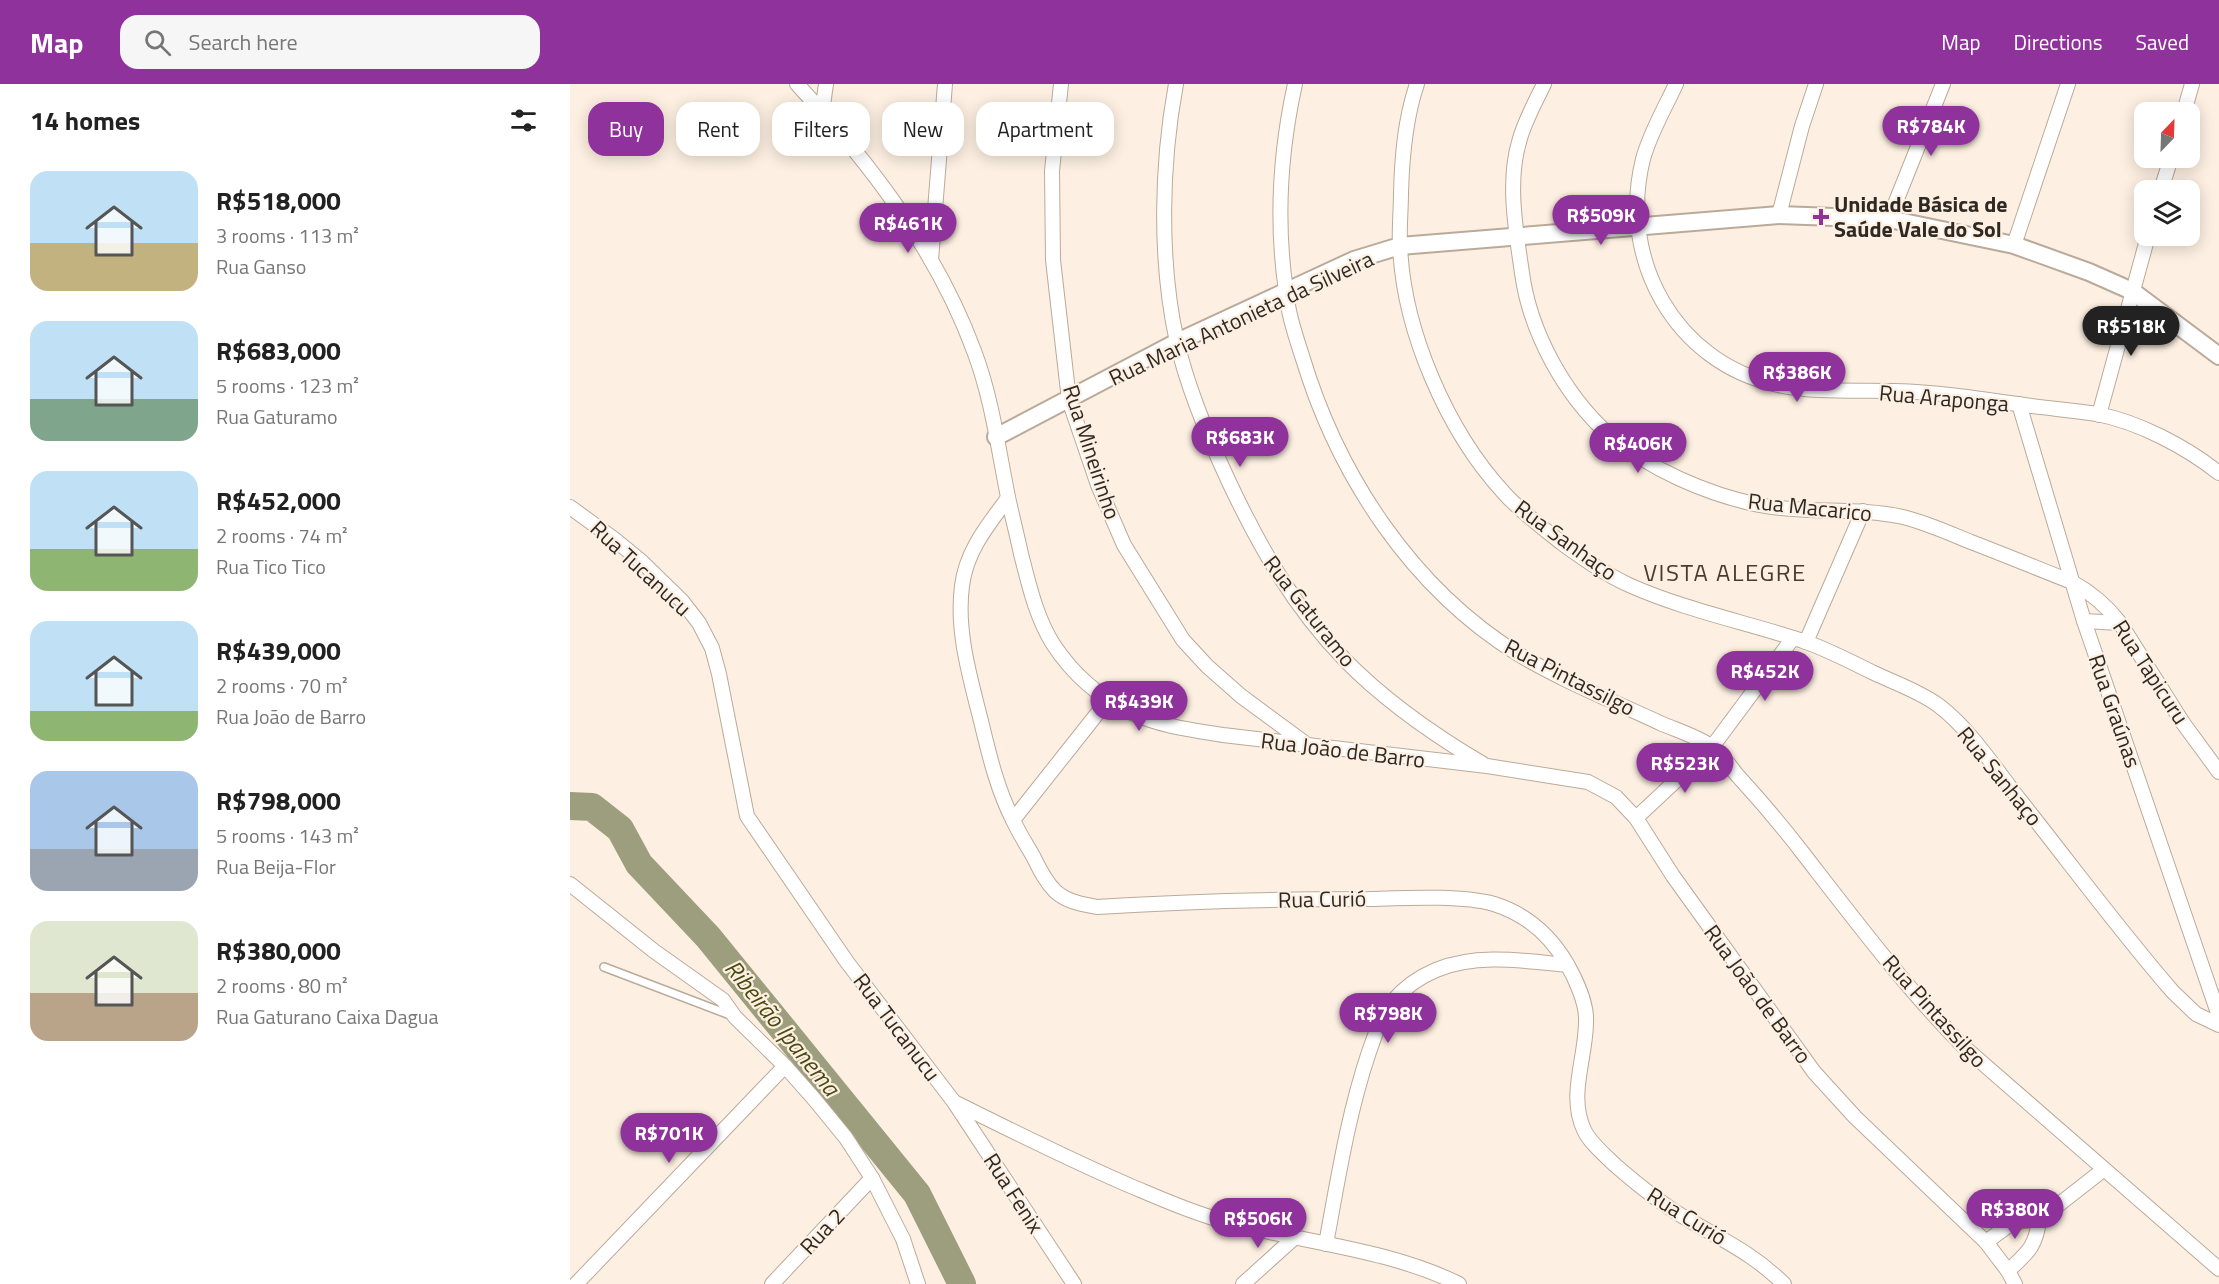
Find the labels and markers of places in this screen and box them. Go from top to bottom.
pin: R$784K [1882,106,1980,157]
place label: Unidade Básica de Saúde Vale do Sol [1834,187,2007,246]
pin: R$509K [1552,195,1650,246]
pin: R$461K [859,203,957,254]
marker: Unidade Básica de Saúde Vale do Sol [1812,208,1830,226]
pin: R$518K [2082,306,2180,357]
pin: R$386K [1748,352,1846,403]
pin: R$683K [1191,417,1289,468]
pin: R$406K [1589,423,1687,474]
pin: R$452K [1716,651,1814,702]
pin: R$439K [1090,681,1188,732]
pin: R$523K [1636,743,1734,794]
pin: R$798K [1339,993,1437,1044]
pin: R$701K [620,1113,718,1164]
pin: R$380K [1966,1189,2064,1240]
pin: R$506K [1209,1198,1307,1249]

